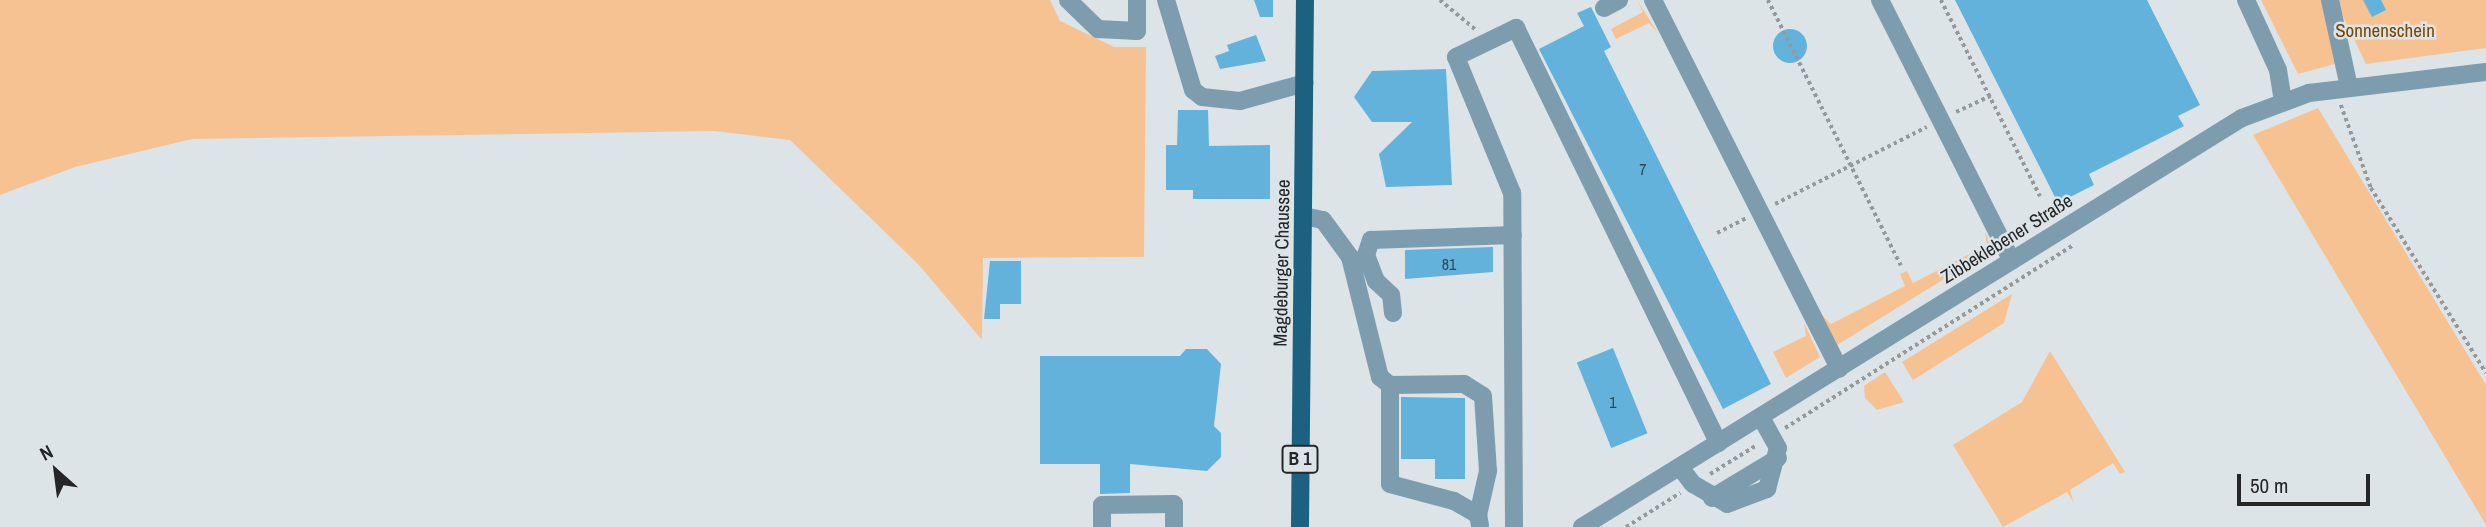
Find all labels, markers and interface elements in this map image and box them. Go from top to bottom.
park label: Sonnenschein [2335,20,2435,42]
house number: 7 [1639,159,1647,179]
street label: Magdeburger Chaussee [1269,179,1295,347]
street label: Zibbeklebener Straße [1937,189,2077,289]
house number: 81 [1442,254,1456,274]
house number: 1 [1609,392,1617,412]
north arrow [21,436,91,506]
text: N [35,438,57,467]
road number: B 1 [1281,444,1319,474]
scale bar [2241,461,2374,505]
text: 50 m [2250,471,2288,500]

